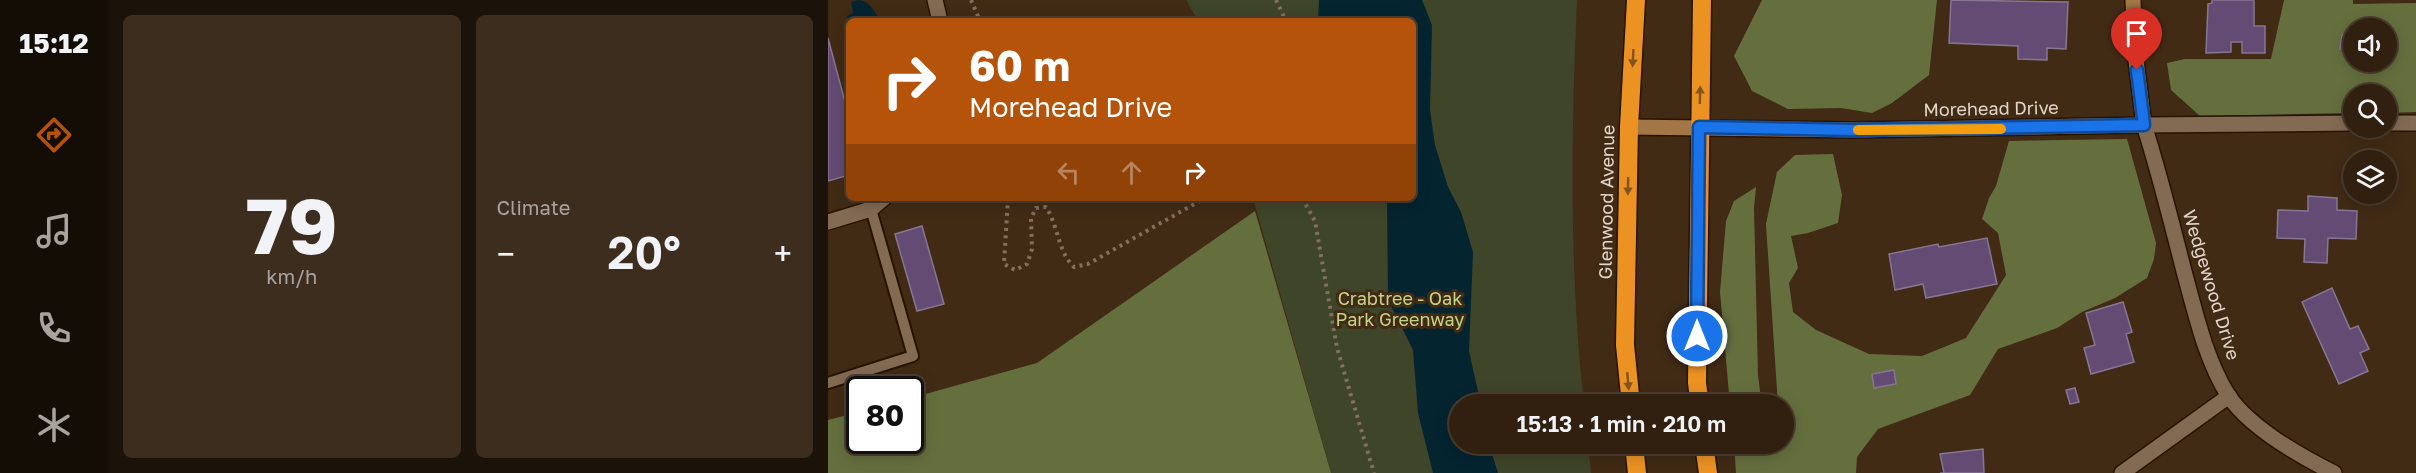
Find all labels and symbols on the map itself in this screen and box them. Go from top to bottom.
pin [2111,8,2162,70]
one-way arrow [1628,49,1638,68]
one-way arrow [1695,85,1704,104]
street label: Morehead Drive [1923,96,2059,120]
street label: Glenwood Avenue [1594,124,1618,280]
one-way arrow [1623,176,1633,195]
street label: Wedgewood Drive [2179,207,2245,362]
park label: Crabtree - Oak Park Greenway [1336,287,1464,330]
position arrow [1665,304,1729,368]
one-way arrow [1623,371,1633,390]
speed limit sign: 80 [846,376,924,454]

